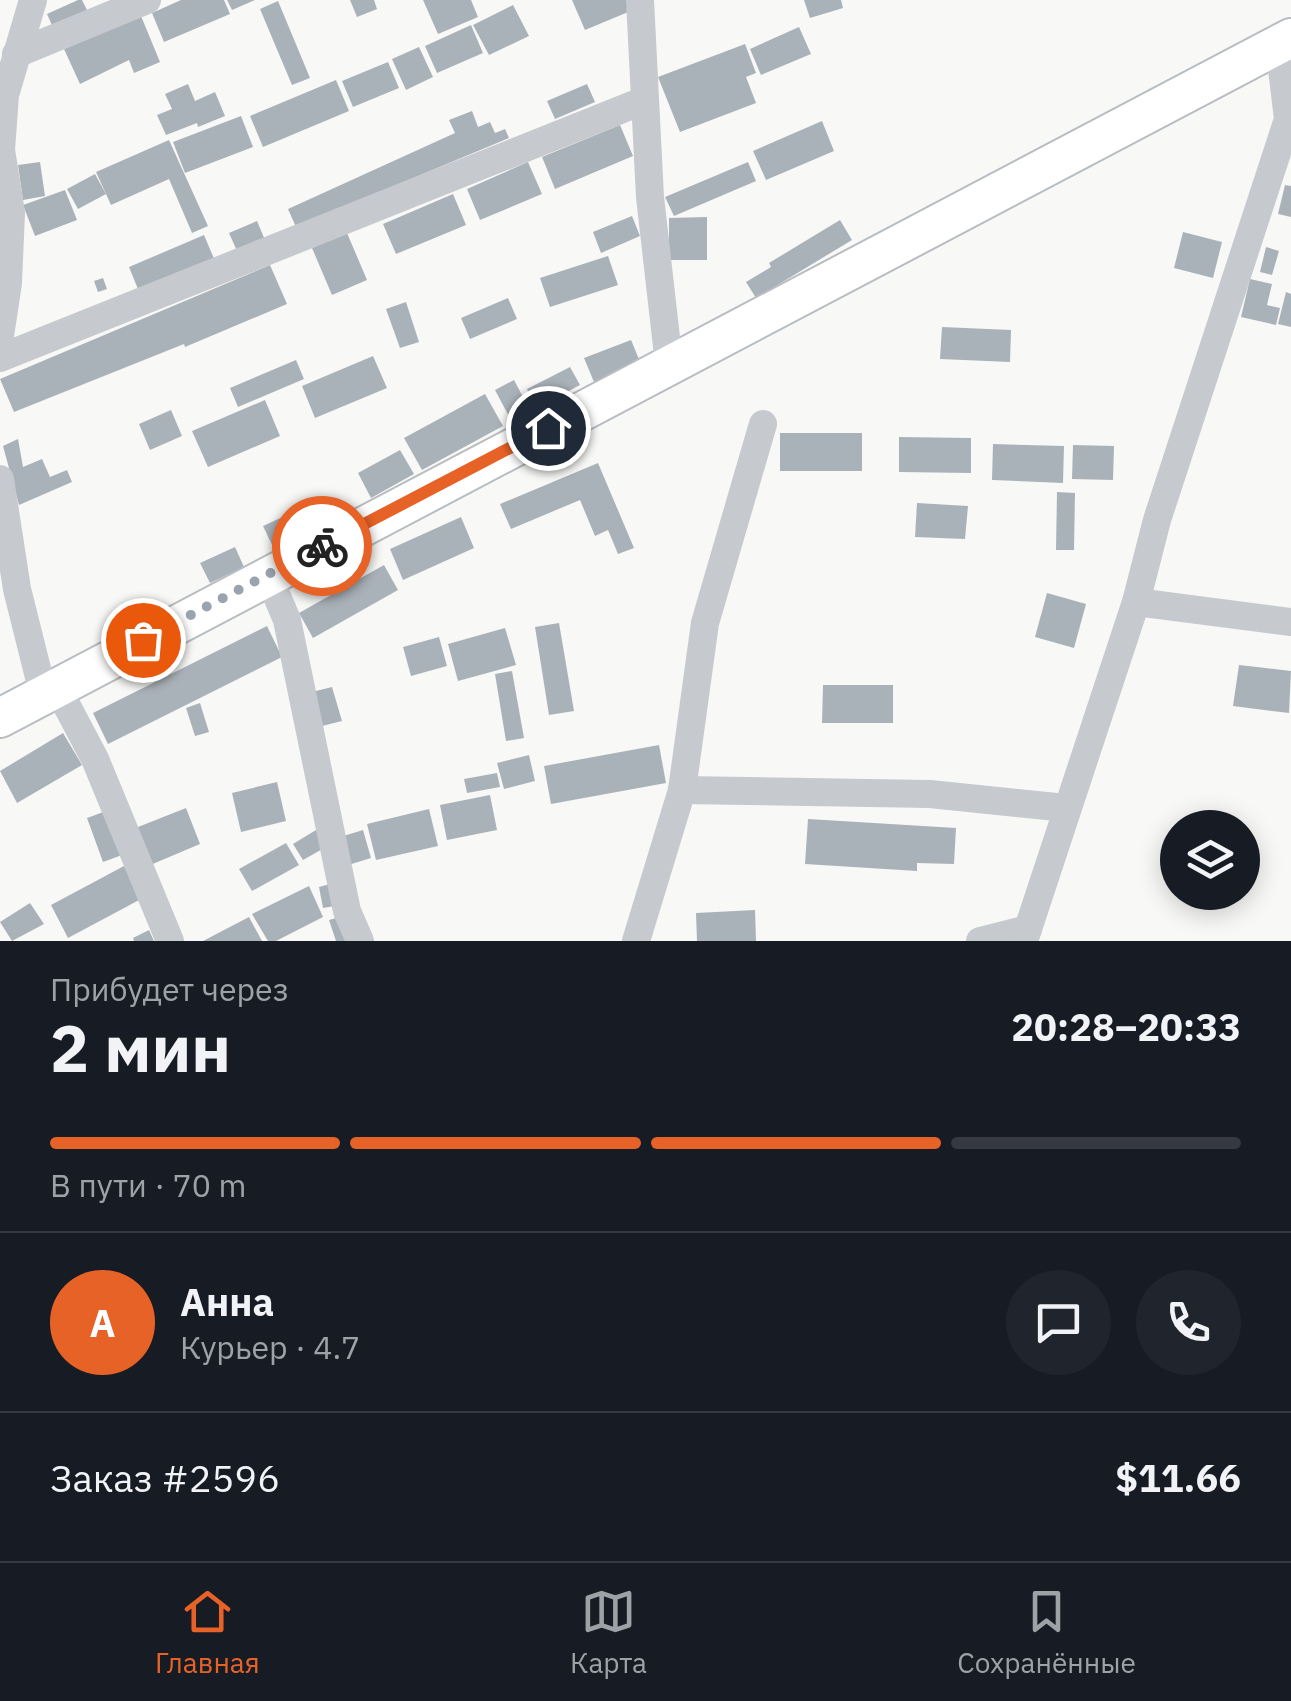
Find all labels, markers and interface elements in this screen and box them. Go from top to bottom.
pin [506,386,591,471]
icon: home [521,401,576,456]
courier [272,496,372,596]
icon: bike [295,519,350,574]
pin [101,598,186,683]
icon: bag [116,613,171,668]
map controls [1160,810,1260,910]
button: layers [1160,810,1260,910]
text: Прибудет через [50,968,289,1010]
text: 20:28–20:33 [1011,1002,1241,1051]
text: 2 мин [50,1005,231,1090]
text: В пути · 70 m [50,1164,246,1206]
button: chat [1006,1270,1111,1375]
button: phone [1136,1270,1241,1375]
text: Анна [180,1277,274,1326]
text: А [89,1298,116,1347]
text: Курьер · 4.7 [180,1326,360,1368]
text: Заказ #2596 [50,1453,280,1502]
text: $11.66 [1115,1453,1241,1502]
tab: Главная [155,1584,260,1681]
tab: Карта [570,1584,647,1681]
tab: Сохранённые [957,1584,1136,1681]

